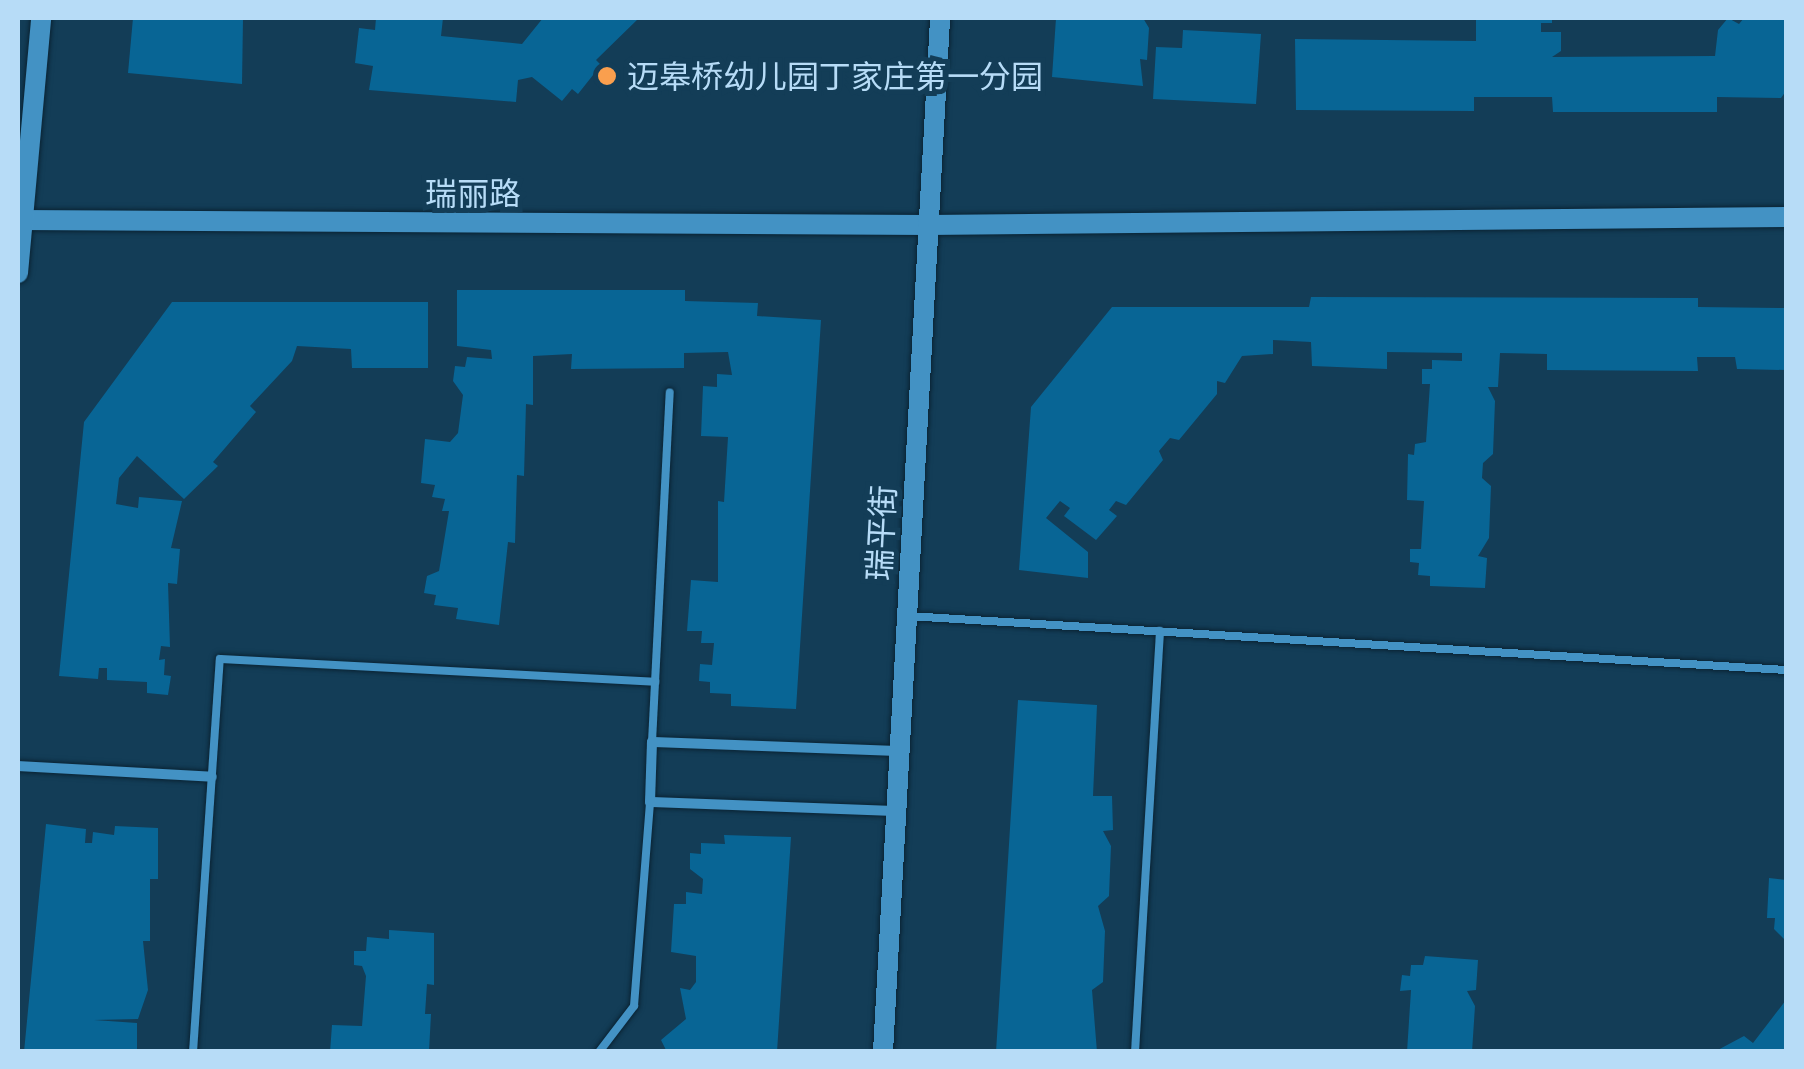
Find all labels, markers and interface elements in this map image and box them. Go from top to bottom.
place label: 迈皋桥幼儿园丁家庄第一分园 [627,57,1043,95]
marker: 迈皋桥幼儿园丁家庄第一分园 [596,65,618,87]
street label: 瑞丽路 [425,174,521,212]
street label: 瑞平街 [859,484,903,582]

